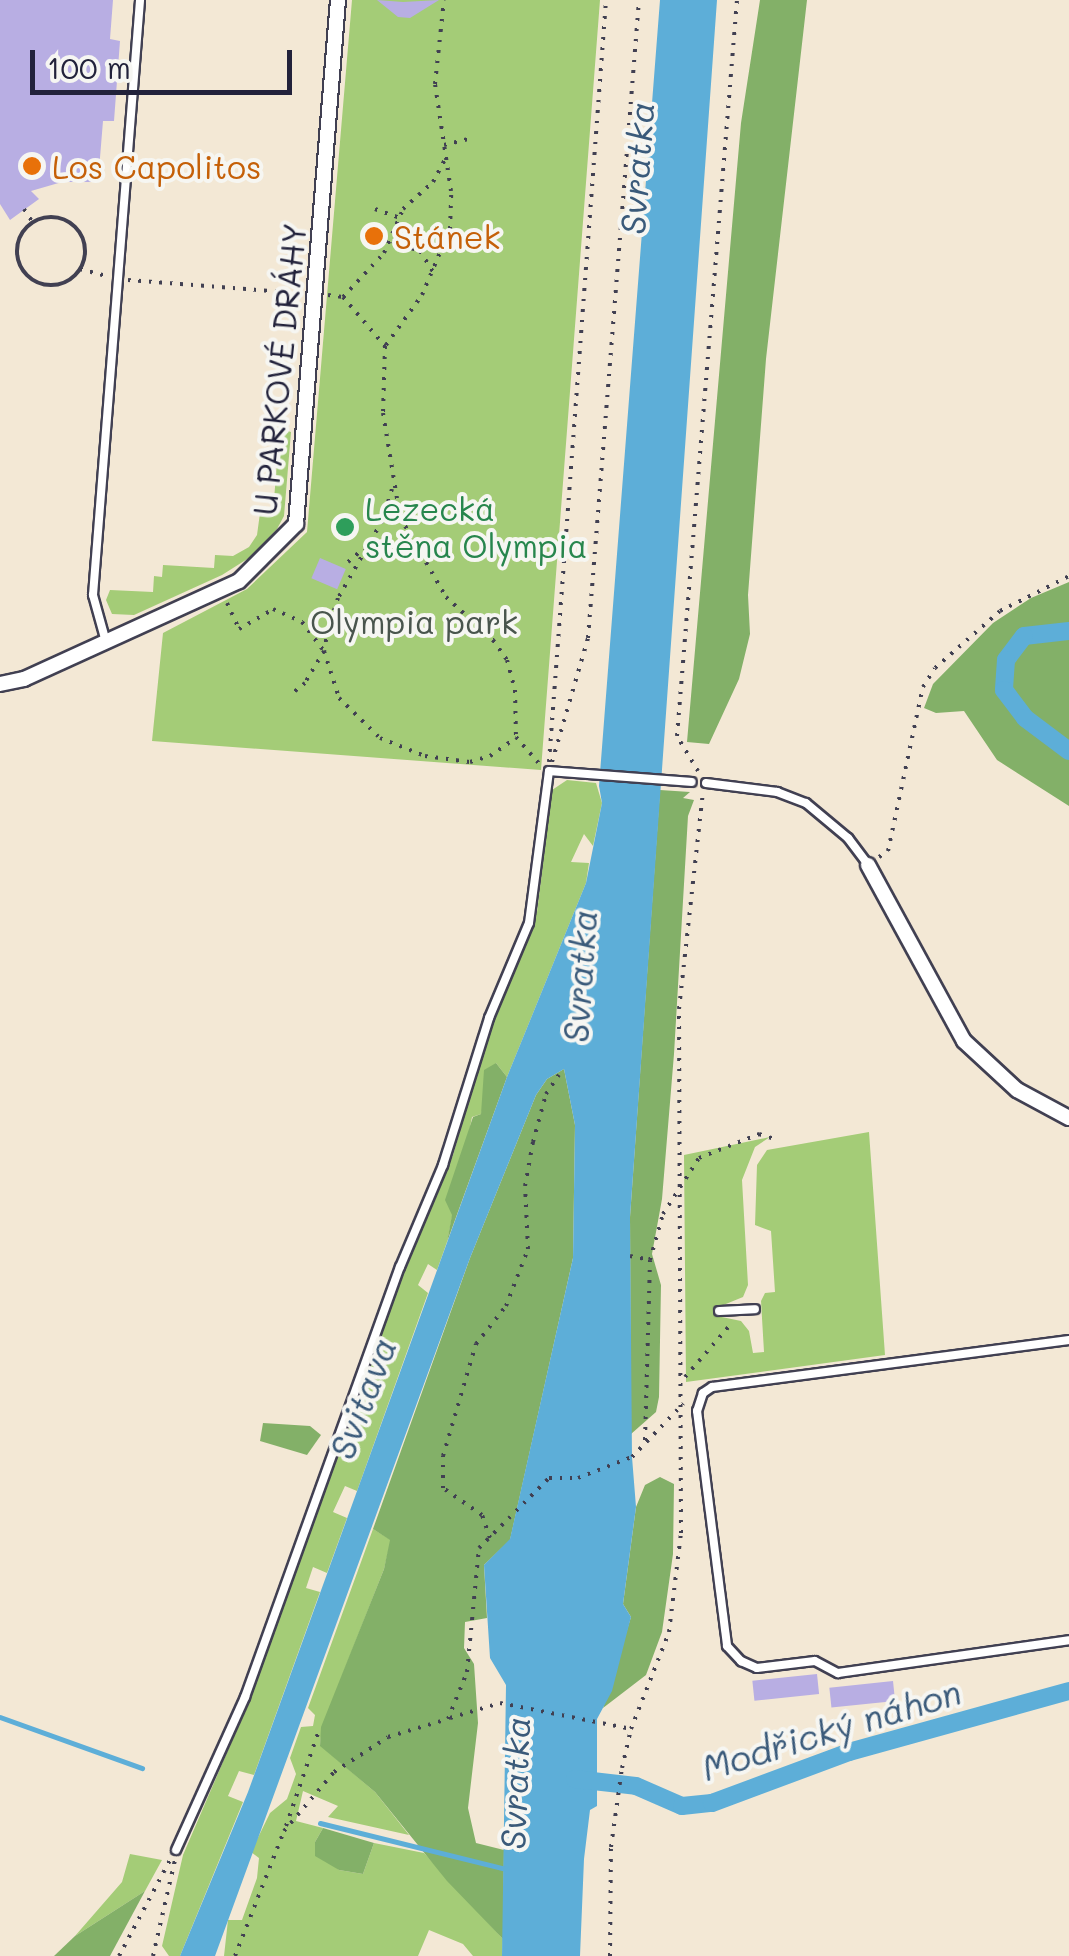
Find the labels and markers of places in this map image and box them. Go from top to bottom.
place label: Los Capolitos [52,147,262,185]
marker: Los Capolitos [21,155,43,177]
place label: Stánek [394,217,501,255]
marker: Stánek [363,225,385,247]
place label: Lezecká stěna Olympia [365,490,587,565]
marker: Lezecká stěna Olympia [334,516,356,538]

